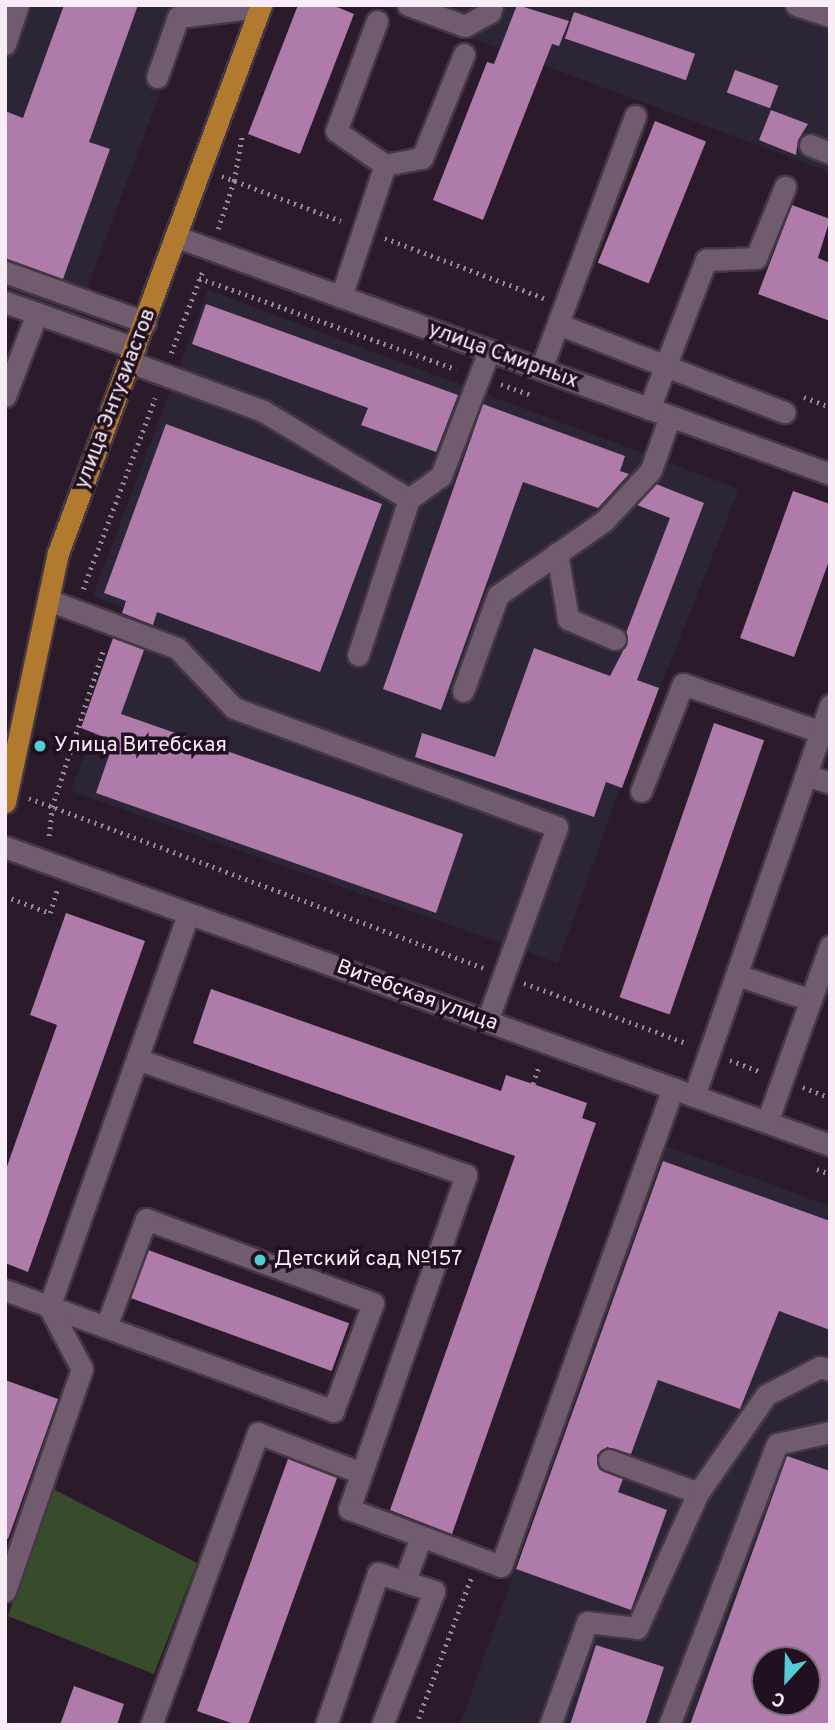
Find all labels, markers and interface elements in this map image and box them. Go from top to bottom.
street label: улица Энтузиастов [70,305,162,493]
street label: улица Смирных [425,317,581,395]
place label: Улица Витебская [54,733,227,759]
marker: Улица Витебская [32,738,48,754]
street label: Витебская улица [333,955,501,1037]
place label: Детский сад №157 [274,1247,462,1273]
marker: Детский сад №157 [252,1252,268,1268]
north arrow [751,1646,821,1716]
text: С [769,1685,789,1712]

